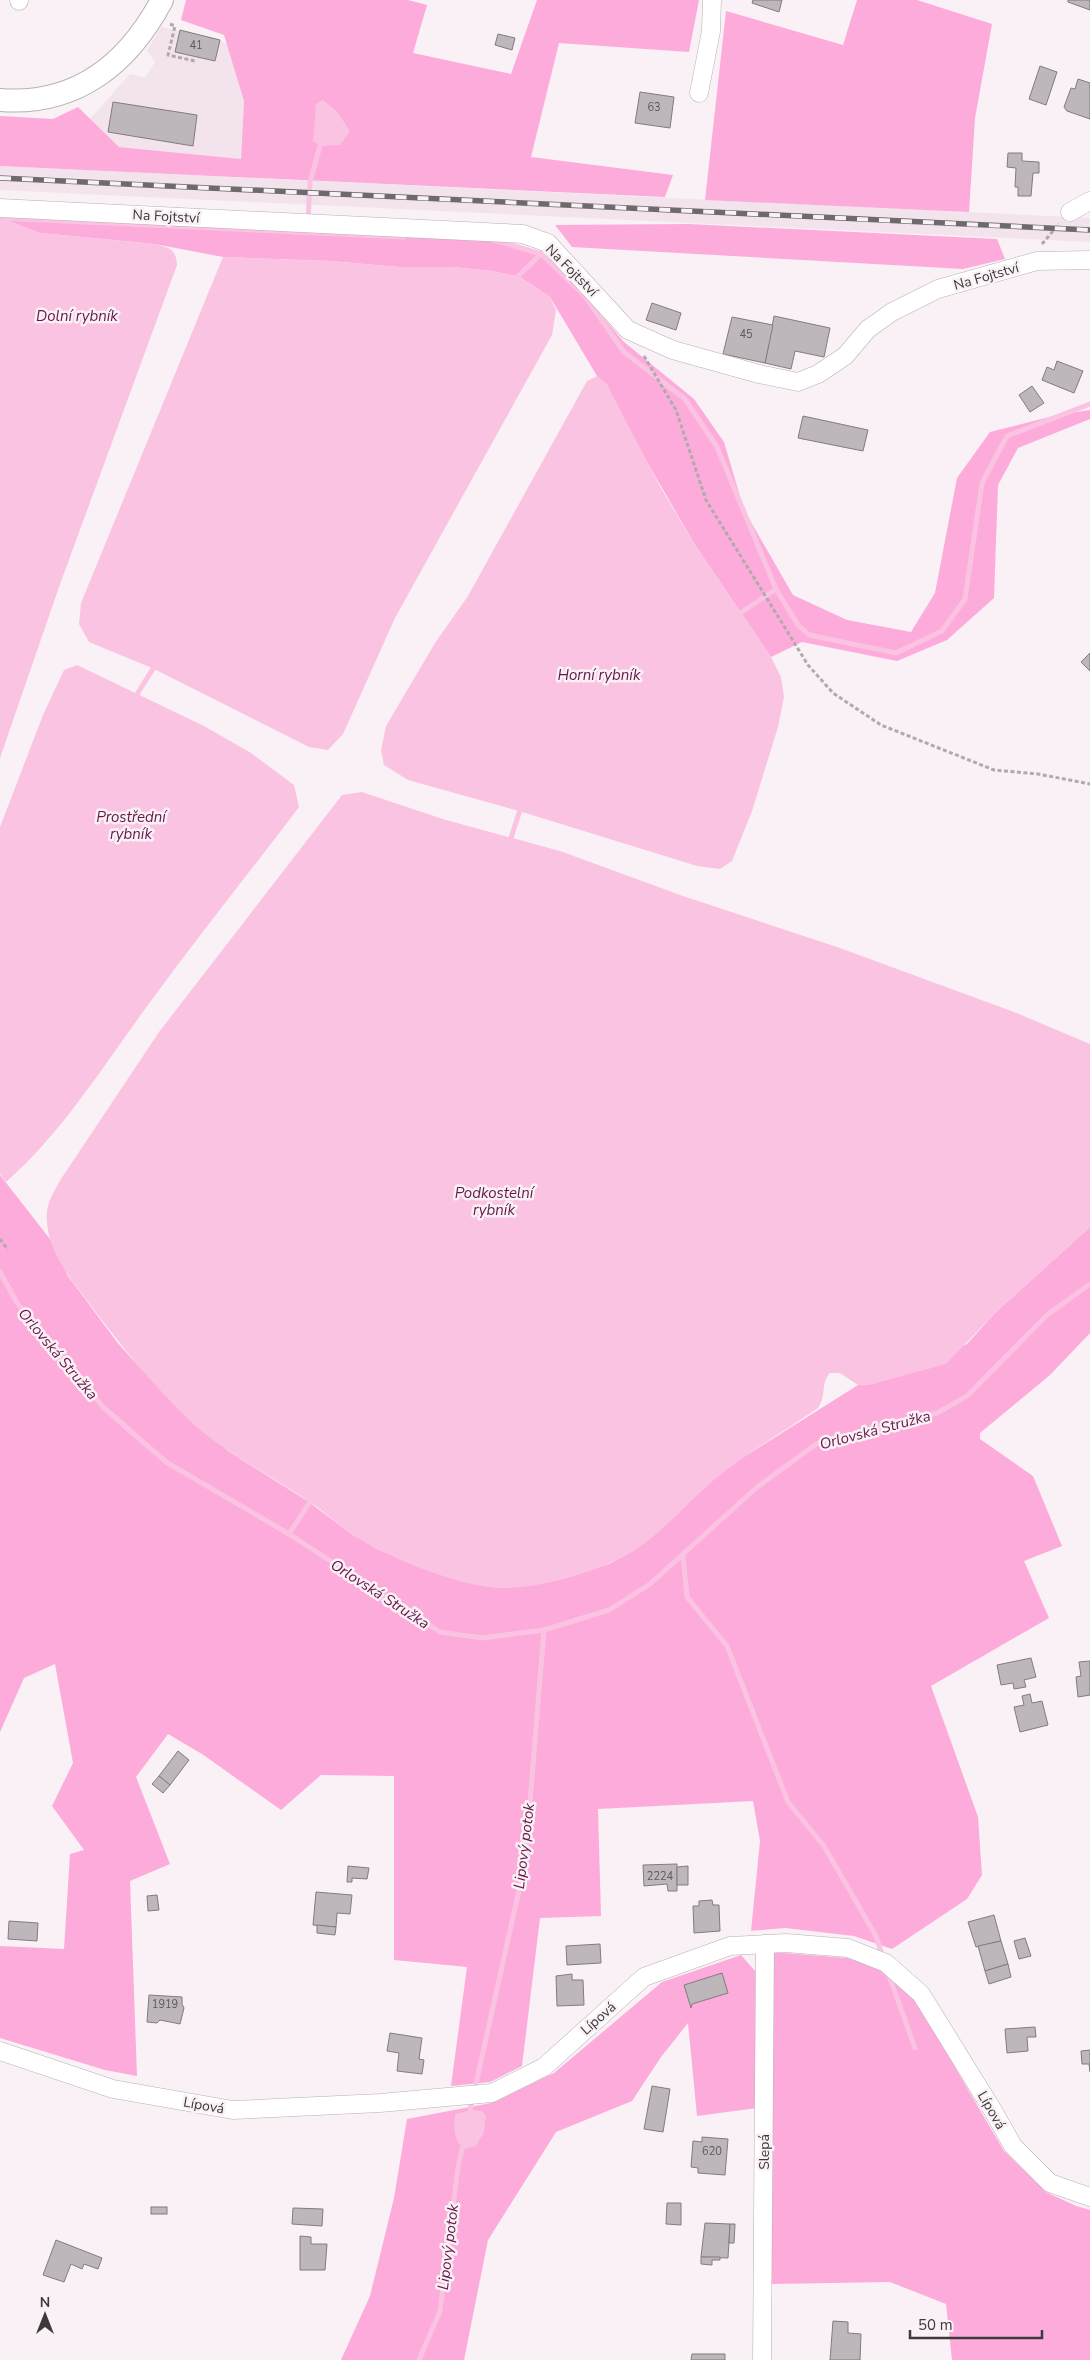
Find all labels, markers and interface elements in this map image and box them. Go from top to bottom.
house number: 41 [189,38,203,53]
house number: 63 [647,100,661,115]
street label: Na Fojtství [132,205,201,228]
street label: Na Fojtství [541,240,603,301]
street label: Na Fojtství [951,258,1022,295]
water label: Dolní rybník [36,306,118,326]
house number: 45 [739,327,753,342]
water label: Horní rybník [558,665,641,685]
water label: Prostřední rybník [96,807,168,844]
water label: Podkostelní rybník [455,1183,536,1220]
water label: Orlovská Stružka [14,1304,102,1404]
water label: Orlovská Stružka [817,1406,933,1454]
water label: Orlovská Stružka [327,1555,433,1633]
water label: Lipový potok [509,1802,539,1890]
house number: 2224 [647,1869,674,1884]
house number: 1919 [152,1997,178,2012]
street label: Lípová [577,1998,620,2039]
street label: Lípová [973,2088,1010,2133]
street label: Lípová [182,2093,226,2118]
street label: Slepá [755,2134,774,2170]
house number: 620 [702,2144,722,2159]
water label: Lipový potok [433,2203,463,2291]
north arrow [20,2290,70,2340]
text: N [40,2293,50,2312]
scale bar [910,2308,1042,2340]
text: 50 m [918,2315,953,2335]

